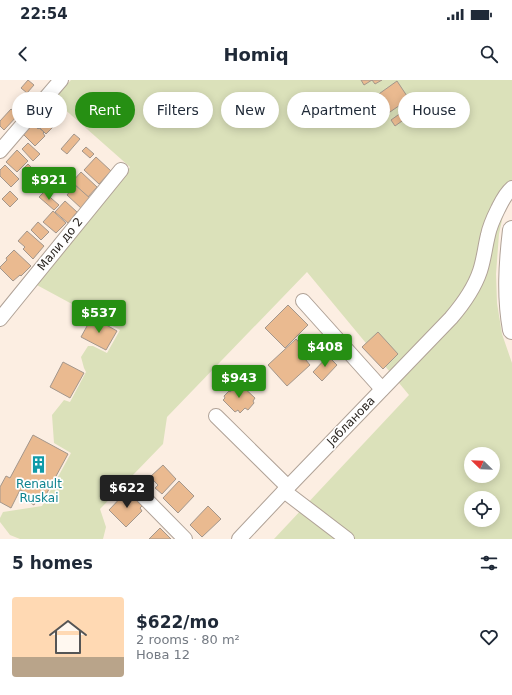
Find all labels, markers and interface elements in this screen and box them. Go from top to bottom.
text: 22:54 [20,5,68,23]
icon: back [12,43,34,65]
icon: search [478,43,500,65]
text: Homiq [223,44,289,65]
chip: Buy [12,92,67,128]
chip: Rent [75,92,135,128]
chip: Filters [143,92,213,128]
chip: New [221,92,279,128]
chip: Apartment [287,92,390,128]
chip: House [398,92,470,128]
pin: $921 [25,167,73,201]
text: $921 [31,172,67,187]
street label: Мали до 2 [34,215,86,273]
pin: $537 [75,300,123,334]
text: $537 [81,305,117,320]
pin: $408 [301,334,349,368]
text: $408 [307,339,343,354]
pin: $943 [215,365,263,399]
text: $943 [221,370,257,385]
street label: Јабланова [323,394,378,449]
north arrow [464,447,500,483]
map controls [464,447,500,527]
building icon: Renault Ruskai [29,455,49,475]
pin: $622 [103,475,151,509]
place label: Renault Ruskai [16,477,62,505]
text: $622 [109,480,145,495]
button: locate [464,491,500,527]
icon: filters [478,552,500,574]
text: 5 homes [12,553,93,573]
text: $622/mo [136,612,219,632]
icon: home [44,613,92,661]
icon: heart [478,626,500,648]
text: 2 rooms · 80 m² [136,632,240,647]
text: Нова 12 [136,647,190,662]

